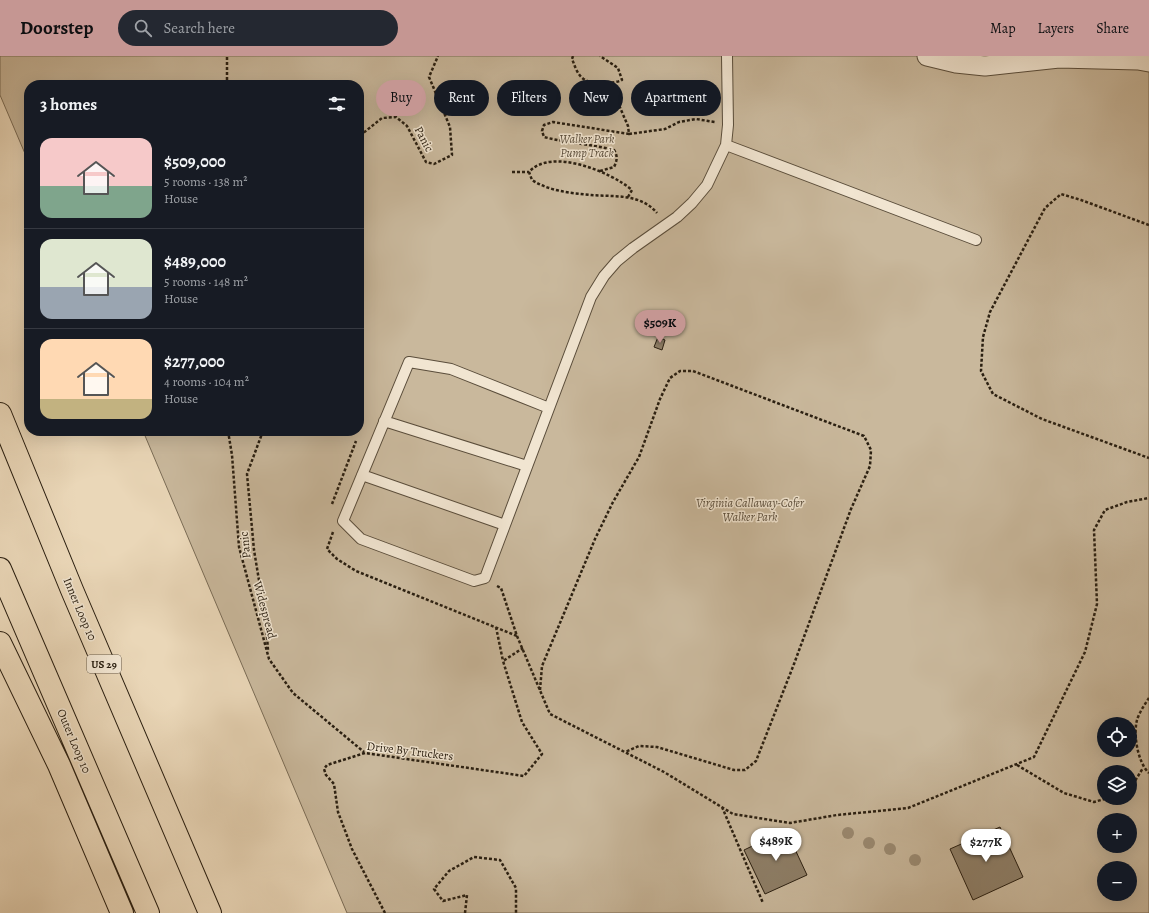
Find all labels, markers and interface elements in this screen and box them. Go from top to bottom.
search box [118,10,398,46]
text: Doorstep [20,15,94,41]
icon: search [132,17,154,39]
text: Search here [164,18,235,38]
text: Map [990,19,1016,38]
text: Layers [1038,19,1074,38]
text: Share [1096,19,1129,38]
chip: Buy [376,80,426,116]
chip: Rent [434,80,489,116]
chip: Filters [497,80,561,116]
chip: New [569,80,623,116]
chip: Apartment [631,80,721,116]
text: 3 homes [40,93,97,116]
icon: filters [326,93,348,115]
street label: Panic [411,123,437,155]
park label: Walker Park Pump Track [560,131,615,161]
text: $509,000 [164,150,226,173]
icon: home [72,154,120,202]
text: 5 rooms · 138 m² [164,173,248,190]
text: House [164,190,198,207]
text: $489,000 [164,250,226,273]
icon: home [72,255,120,303]
text: 5 rooms · 148 m² [164,273,248,290]
text: House [164,290,198,307]
pin: $509K [632,310,688,344]
text: $509K [644,314,676,331]
text: $277,000 [164,350,225,373]
icon: home [72,355,120,403]
text: 4 rooms · 104 m² [164,373,249,390]
text: House [164,390,198,407]
park label: Virginia Callaway-Cofer Walker Park [696,495,805,525]
street label: Panic [236,531,254,559]
street label: Inner Loop 10 [60,575,100,643]
street label: Widespread [249,578,280,641]
road number: US 29 [87,655,121,673]
street label: Outer Loop 10 [53,706,95,776]
map controls [1097,717,1137,901]
button: locate [1097,717,1137,757]
street label: Drive By Truckers [366,738,454,764]
button: layers [1097,765,1137,805]
button: + [1097,813,1137,853]
pin: $489K [748,828,804,862]
pin: $277K [958,829,1014,863]
text: $489K [760,832,792,849]
text: $277K [970,833,1002,850]
button: − [1097,861,1137,901]

